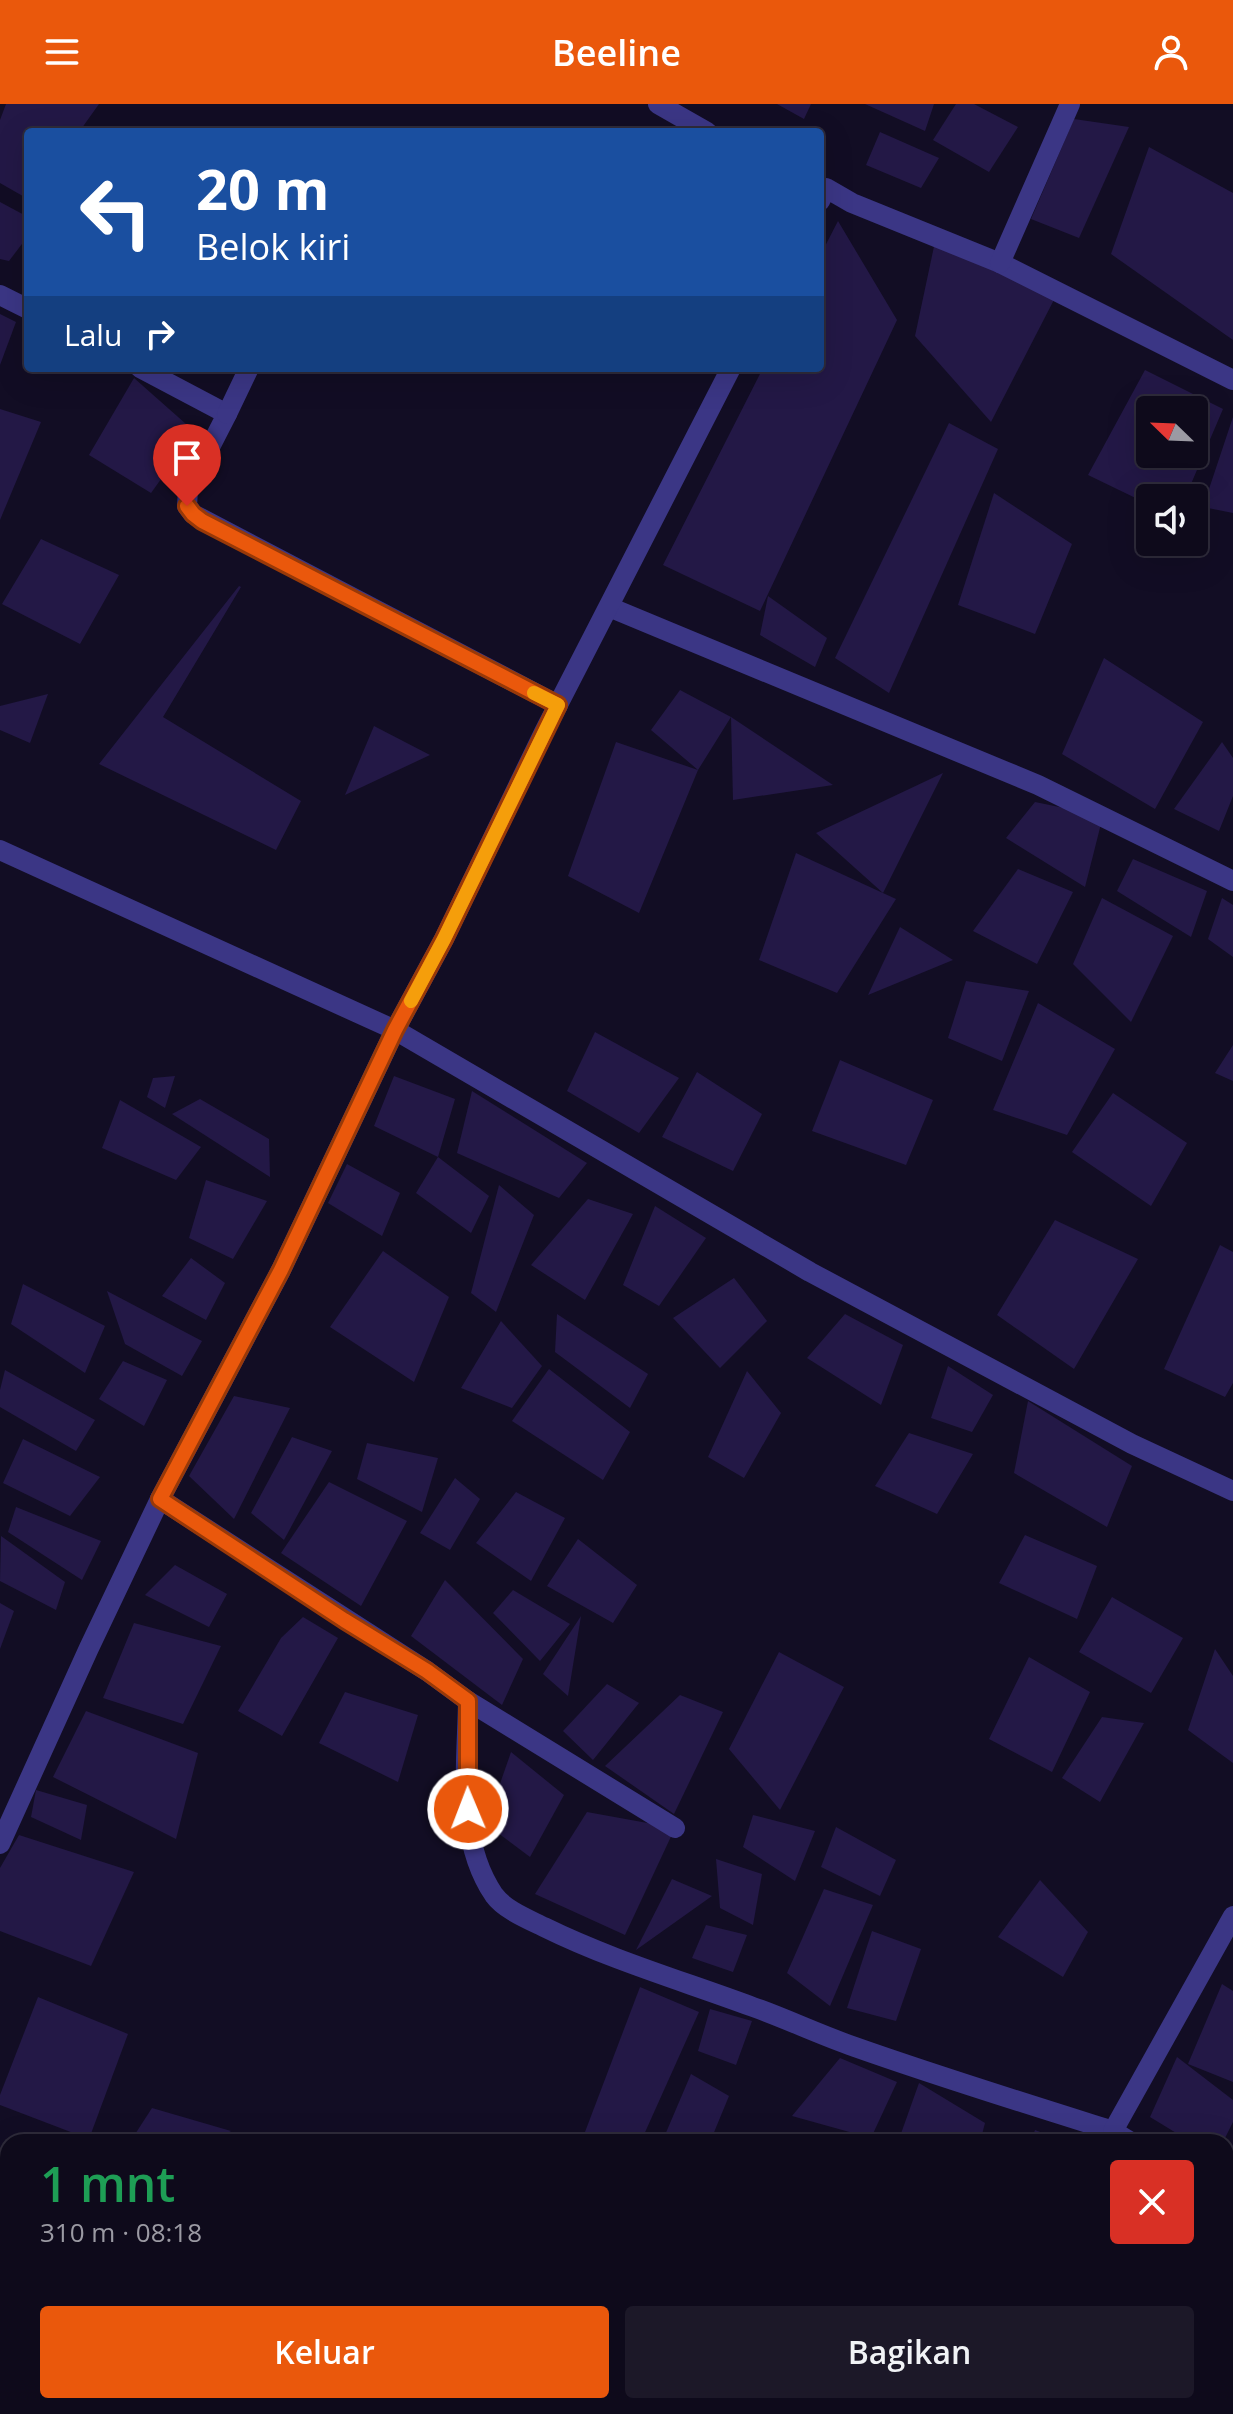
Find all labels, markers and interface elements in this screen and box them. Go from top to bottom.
text: Beeline [552,28,681,77]
icon: menu [40,30,84,74]
icon: person [1149,30,1193,74]
text: 20 m [196,150,330,226]
icon: left [64,160,168,264]
text: Belok kiri [196,222,350,271]
icon: right [138,312,182,356]
text: Lalu [64,314,122,355]
north arrow [1136,396,1208,468]
map controls [1136,396,1208,556]
pin [153,424,221,506]
icon: arrive [165,436,209,480]
button: sound [1136,484,1208,556]
position arrow [426,1767,510,1851]
text: 1 mnt [40,2151,175,2216]
button: close [1110,2160,1194,2244]
text: 310 m · 08:18 [40,2214,202,2250]
button: Keluar [40,2306,609,2398]
button: Bagikan [625,2306,1194,2398]

